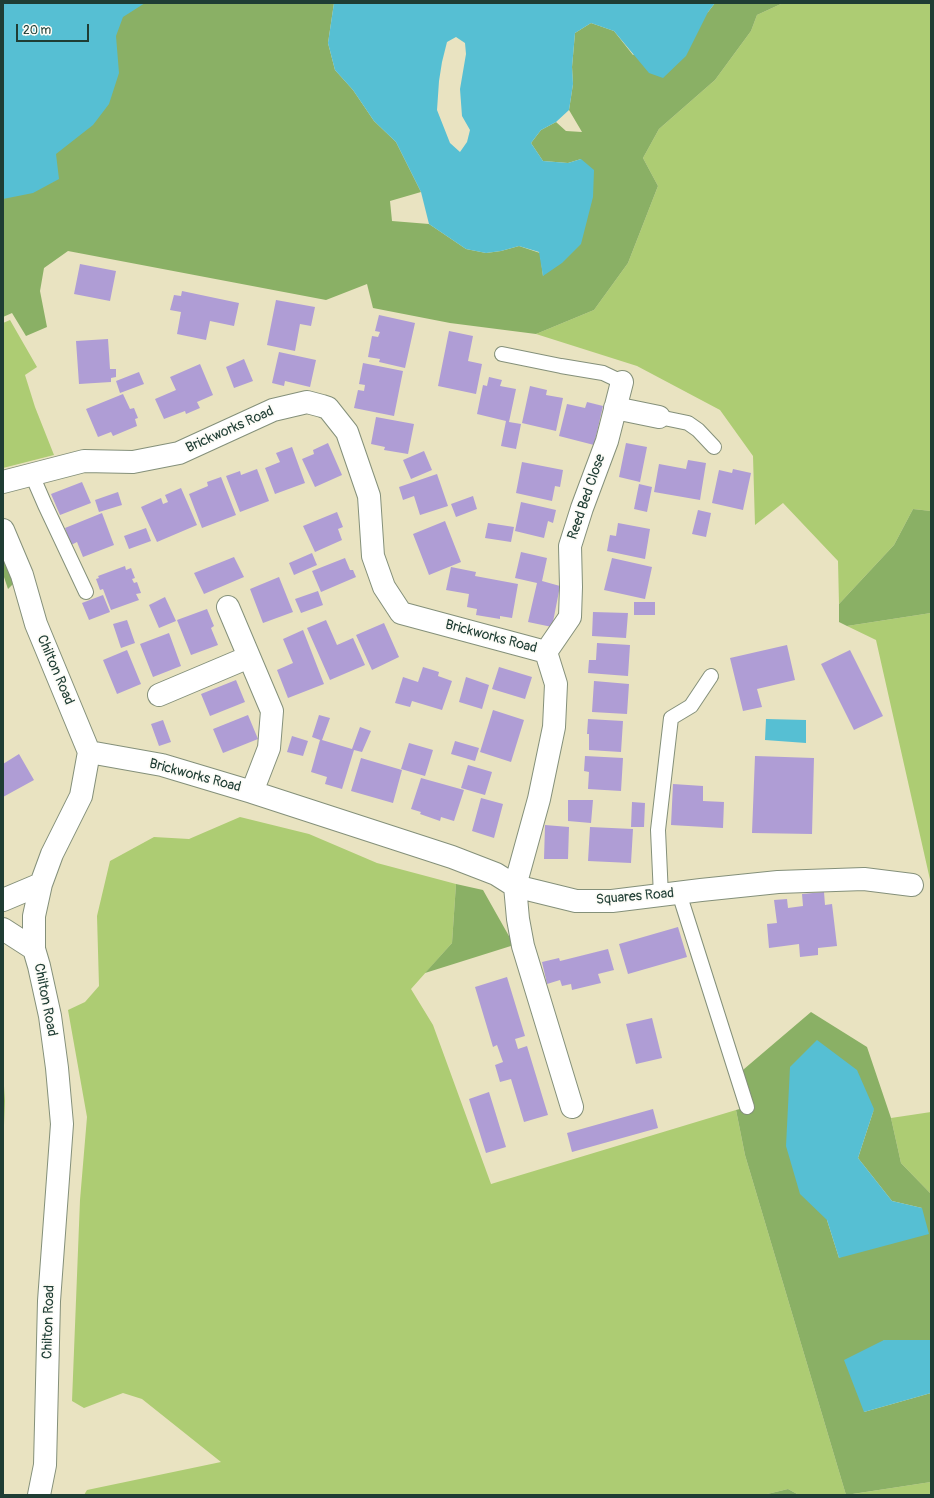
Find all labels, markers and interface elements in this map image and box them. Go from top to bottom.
scale bar [18,16,91,42]
text: 20 m [23,23,51,38]
street label: Brickworks Road [183,403,277,457]
street label: Reed Bed Close [565,452,609,542]
street label: Brickworks Road [443,617,539,657]
street label: Chilton Road [33,633,77,707]
street label: Brickworks Road [147,756,243,796]
street label: Squares Road [595,885,675,909]
street label: Chilton Road [30,962,60,1038]
street label: Chilton Road [39,1285,59,1359]

